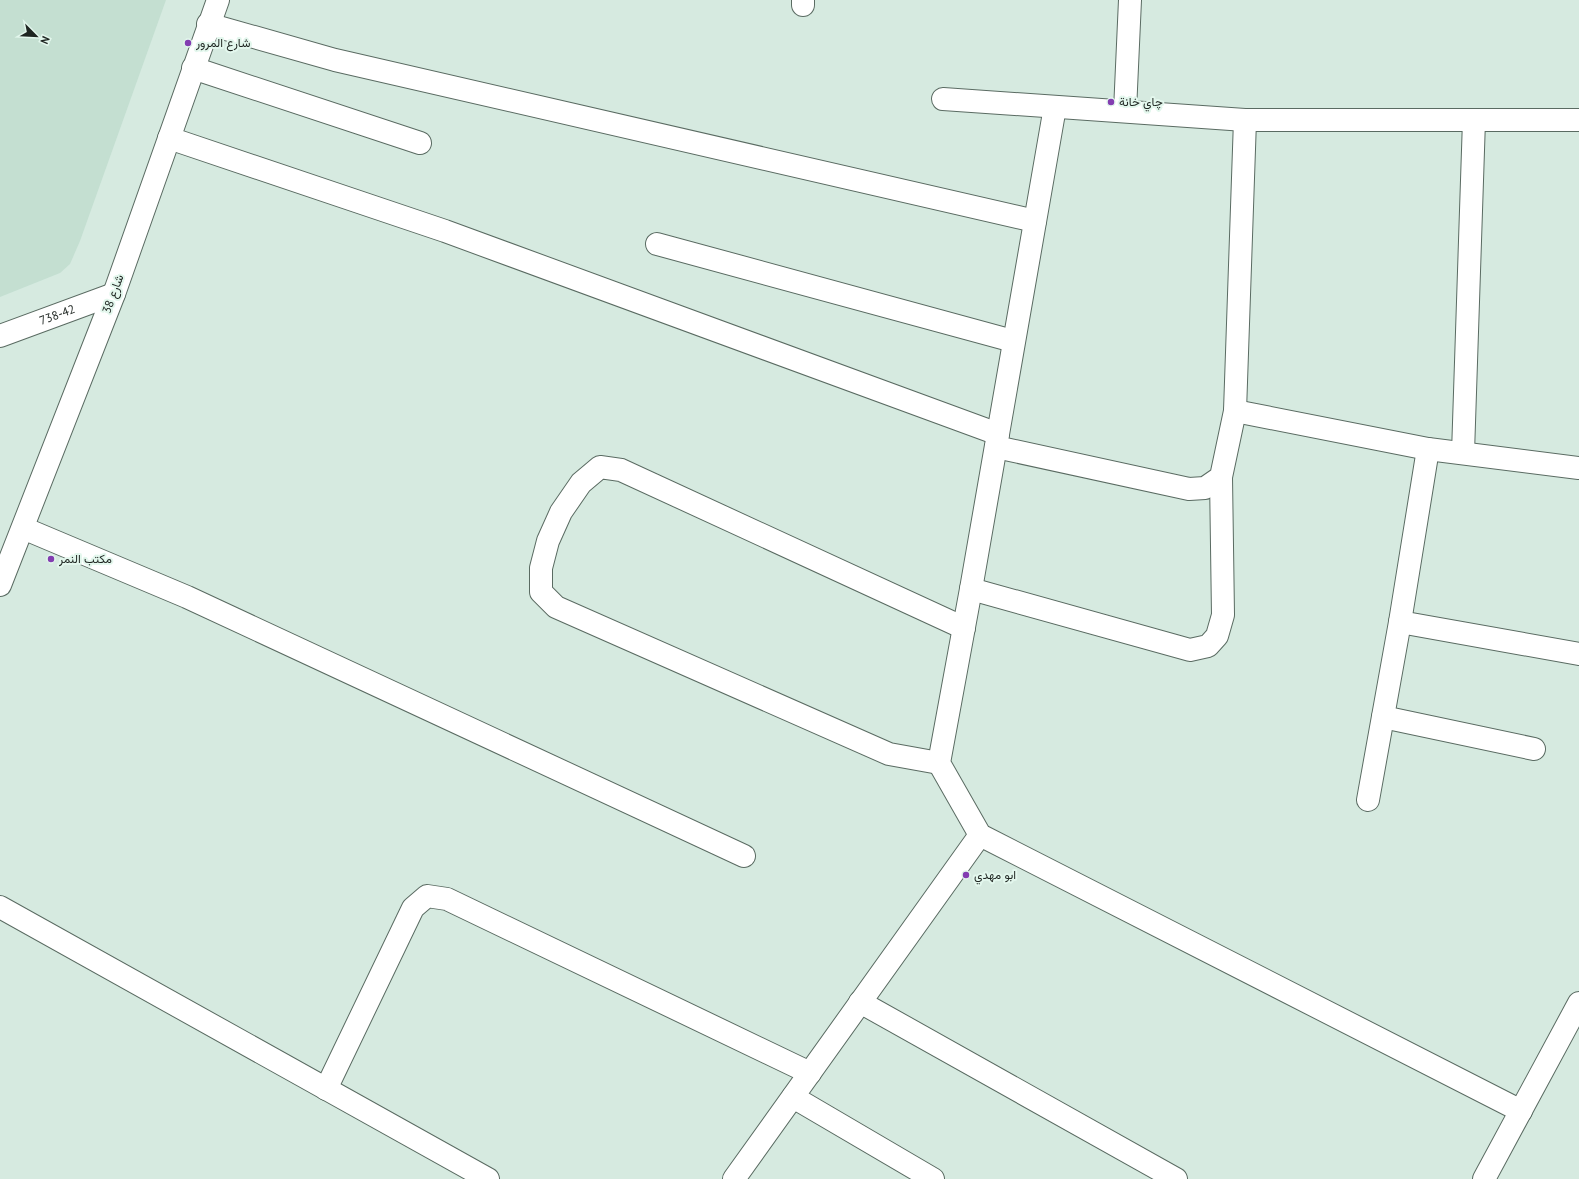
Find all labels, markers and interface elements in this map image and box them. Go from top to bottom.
north arrow [16,16,56,56]
text: N [37,34,53,46]
place label: شارع المرور [195,35,250,52]
marker: شارع المرور [183,38,193,48]
place label: چاي خانة [1119,94,1163,112]
marker: چاي خانة [1106,97,1116,107]
street label: شارع 38 [99,272,128,316]
street label: 738-42 [37,301,77,328]
place label: مكتب النمر [58,551,112,567]
marker: مكتب النمر [46,554,56,564]
place label: ابو مهدي [974,867,1016,885]
marker: ابو مهدي [961,870,971,880]

